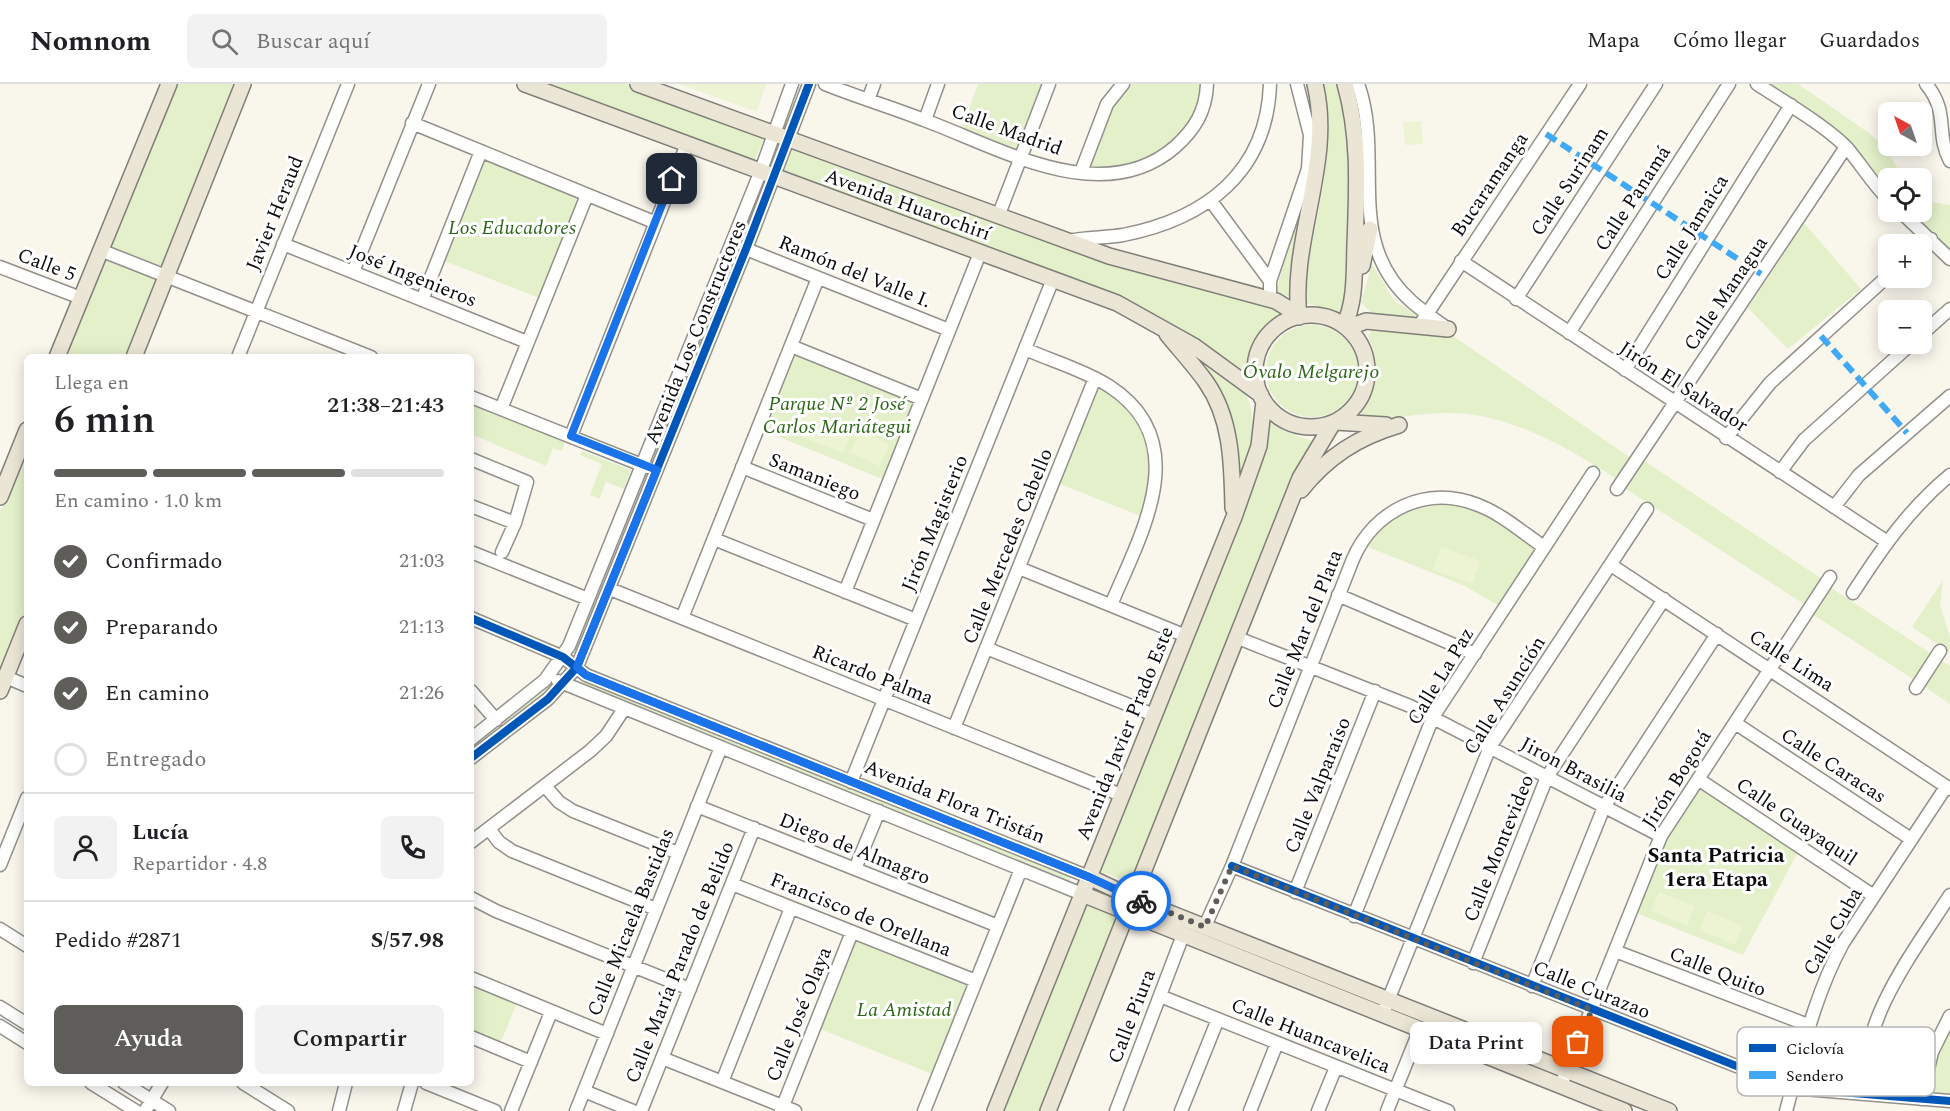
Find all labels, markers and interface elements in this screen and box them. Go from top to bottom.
search box [187,14,607,68]
text: Nomnom [30,20,151,63]
icon: search [208,25,241,58]
text: Buscar aquí [256,25,370,58]
text: Mapa [1587,25,1640,57]
text: Cómo llegar [1673,25,1786,57]
text: Guardados [1819,25,1920,57]
street label: Calle Madrid [947,96,1066,164]
north arrow [1878,102,1932,156]
map controls [1878,102,1932,354]
street label: Calle Surinam [1523,121,1617,242]
street label: Bucaramanga [1444,126,1536,243]
street label: Calle Panamá [1587,139,1678,257]
street label: Javier Heraud [238,151,312,275]
pin [646,153,697,204]
street label: Avenida Huarochirí [820,161,996,249]
icon: home [655,162,688,195]
street label: Calle Jamaica [1647,168,1737,286]
button: locate [1878,168,1932,222]
park label: Los Educadores [448,213,576,243]
street label: Avenida Los Constructores [637,216,755,449]
street label: Ramón del Valle I. [774,228,935,316]
street label: Calle Managua [1676,230,1775,357]
button: + [1878,234,1932,288]
street label: José Ingenieros [344,237,481,315]
street label: Calle 5 [13,240,80,290]
button: − [1878,300,1932,354]
street label: Jirón El Salvador [1613,334,1754,440]
park label: Óvalo Melgarejo [1243,357,1379,387]
text: Llega en [54,368,129,398]
text: 21:38–21:43 [327,389,444,422]
park label: Parque Nº 2 José Carlos Mariátegui [763,389,912,442]
text: 6 min [54,391,155,450]
street label: Calle Mercedes Cabello [955,444,1061,649]
street label: Samaniego [764,445,865,509]
street label: Jirón Magisterio [894,450,976,596]
text: En camino · 1.0 km [54,486,222,516]
icon: check [54,545,87,578]
text: Confirmado [105,545,222,578]
street label: Calle Mar del Plata [1259,545,1351,714]
text: 21:03 [399,546,444,576]
icon: check [54,611,87,644]
text: Preparando [105,611,218,644]
text: 21:13 [399,612,444,642]
street label: Avenida Javier Prado Este [1068,622,1182,845]
street label: Calle La Paz [1400,622,1482,731]
street label: Calle Lima [1743,622,1840,700]
street label: Calle Asunción [1456,630,1553,761]
street label: Ricardo Palma [807,637,938,713]
icon: check [54,677,87,710]
text: En camino [105,677,209,710]
text: 21:26 [399,678,444,708]
street label: Calle Valparaíso [1277,713,1359,858]
street label: Calle Caracas [1775,720,1892,811]
street label: Jirón Bogotá [1635,724,1719,835]
street label: Jiron Brasilia [1515,729,1632,811]
text: Entregado [105,743,206,776]
street label: Avenida Flora Tristán [860,752,1050,852]
street label: Calle Montevideo [1456,770,1542,927]
street label: Calle Guayaquil [1730,770,1863,874]
street label: Diego de Almagro [774,805,935,893]
button: person [54,816,117,879]
text: Lucía [132,816,189,849]
button: phone [381,816,444,879]
street label: Calle Micaela Bastidas [580,824,682,1021]
street label: Calle María Parado de Belido [618,837,742,1088]
district label: Santa Patricia 1era Etapa [1647,840,1785,896]
text: Repartidor · 4.8 [132,849,267,879]
street label: Francisco de Orellana [765,865,956,965]
courier [1111,871,1171,931]
street label: Calle Cuba [1796,882,1870,981]
icon: bike [1125,885,1158,918]
text: Pedido #2871 [54,924,182,957]
text: S/57.98 [371,924,444,957]
street label: Calle Quito [1665,939,1771,1005]
street label: Calle José Olaya [758,942,840,1086]
street label: Calle Curazao [1528,953,1655,1027]
street label: Calle Piura [1100,965,1164,1068]
street label: Calle Huancavelica [1226,990,1395,1082]
park label: La Amistad [856,995,952,1025]
button: Ayuda [54,1005,243,1074]
button: Compartir [255,1005,444,1074]
pin [1552,1016,1603,1067]
callout: Data Print [1410,1021,1542,1063]
icon: bag [1561,1025,1594,1058]
legend [1737,1027,1935,1096]
text: Data Print [1428,1028,1524,1058]
text: Ciclovía [1786,1037,1844,1061]
text: Sendero [1786,1064,1844,1088]

